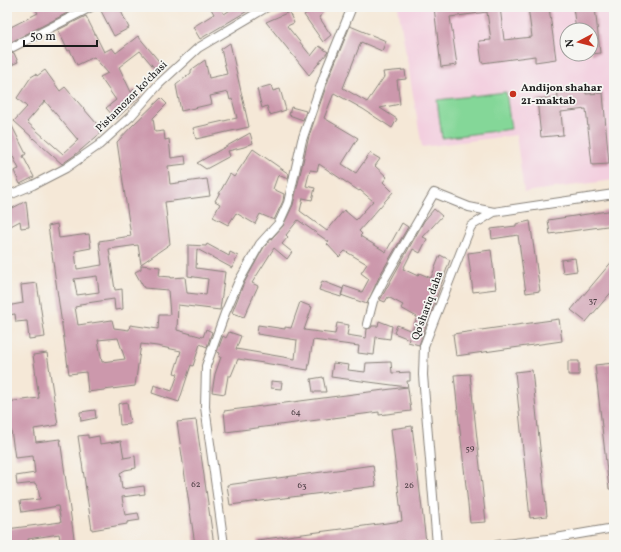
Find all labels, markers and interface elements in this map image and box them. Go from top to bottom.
scale bar [24,22,97,48]
north arrow [559,22,599,62]
text: 50 m [30,29,56,45]
text: N [563,38,578,48]
street label: Pistamozor koʻchasi [93,58,171,136]
place label: Andijon shahar 21-maktab [521,81,603,109]
marker: Andijon shahar 21-maktab [508,89,518,99]
street label: Qo'shariq daha [409,269,448,342]
house number: 37 [589,294,597,307]
house number: 64 [291,406,301,419]
house number: 59 [466,442,475,455]
house number: 62 [191,478,201,491]
house number: 63 [297,479,307,492]
house number: 26 [404,479,414,492]

